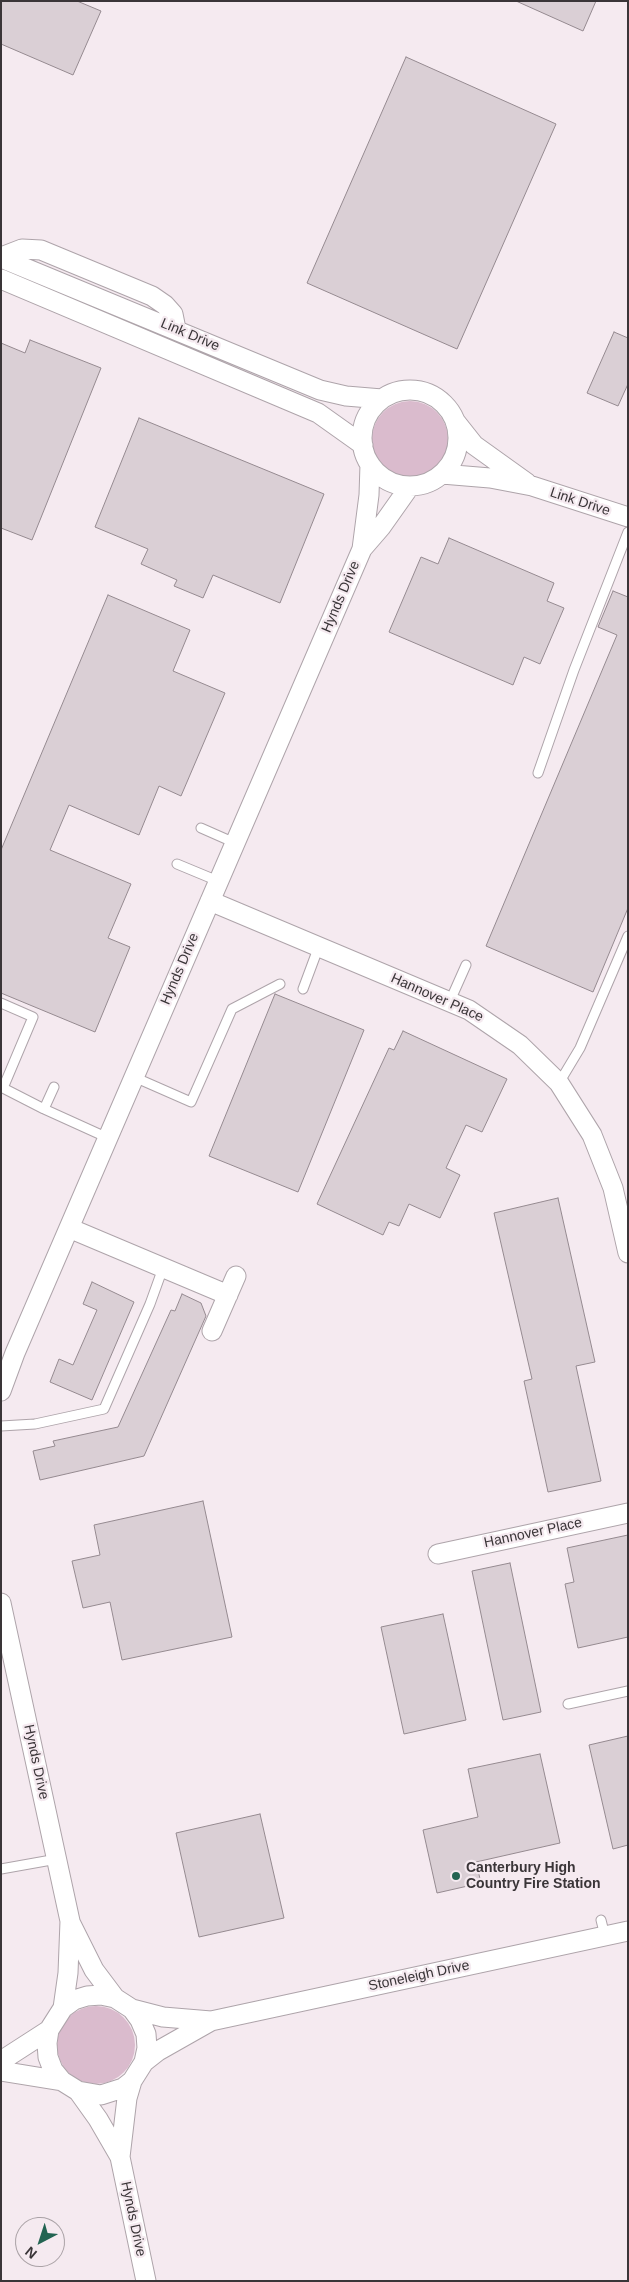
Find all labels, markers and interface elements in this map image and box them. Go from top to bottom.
street label: Link Drive [158,315,222,355]
street label: Link Drive [548,484,612,520]
street label: Hynds Drive [318,559,364,635]
street label: Hynds Drive [157,931,203,1007]
street label: Hannover Place [388,970,486,1026]
street label: Hannover Place [483,1514,583,1552]
street label: Hynds Drive [20,1723,52,1801]
place label: Canterbury High Country Fire Station [466,1860,601,1892]
marker: Canterbury High Country Fire Station [450,1870,462,1882]
street label: Stoneleigh Drive [367,1957,471,1995]
street label: Hynds Drive [117,2180,149,2258]
north arrow [15,2217,65,2267]
text: N [22,2243,40,2262]

